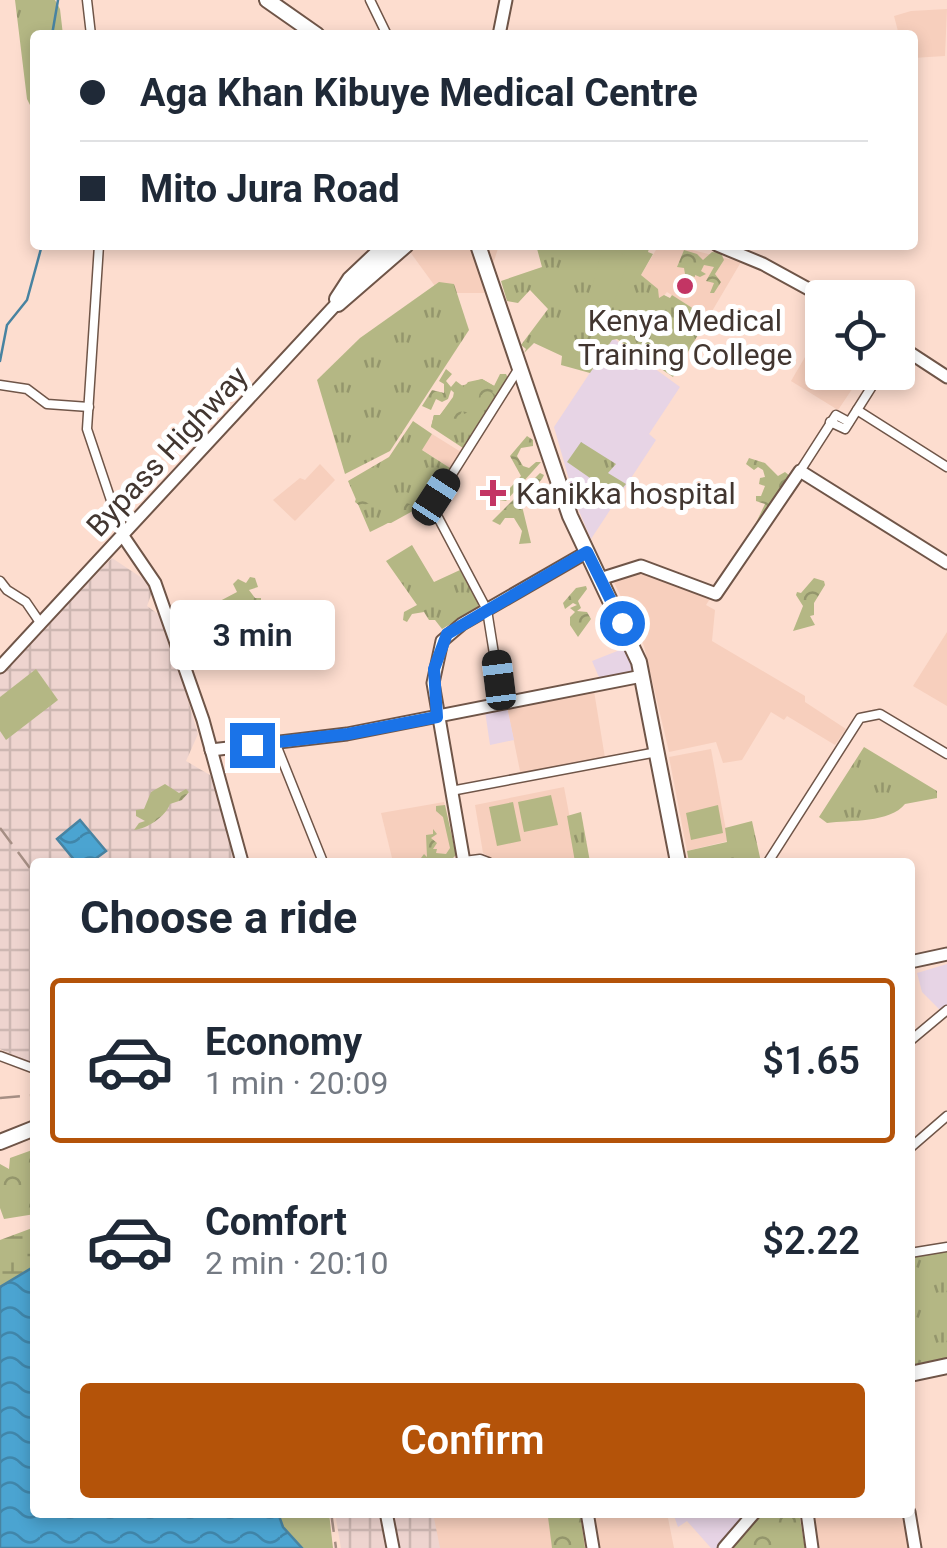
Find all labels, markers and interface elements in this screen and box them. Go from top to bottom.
text: Aga Khan Kibuye Medical Centre [140,71,698,115]
text: Mito Jura Road [140,167,400,211]
marker: Kenya Medical Training College [674,275,696,297]
map controls [805,280,915,390]
button: locate [805,280,915,390]
place label: Kenya Medical Training College [578,303,792,372]
street label: Bypass Highway [79,359,255,543]
car [407,464,465,530]
place label: Kanikka hospital [516,476,736,511]
marker: Kanikka hospital [480,480,506,506]
callout: 3 min [170,600,334,670]
route start [600,601,645,646]
text: 3 min [212,616,293,654]
car [480,648,518,712]
route end [230,723,275,768]
text: Choose a ride [80,891,357,944]
icon: car [85,1016,175,1106]
text: Economy [205,1020,362,1064]
text: $1.65 [762,1039,860,1083]
text: 1 min · 20:09 [205,1064,388,1102]
icon: car [85,1196,175,1286]
text: Comfort [205,1200,347,1244]
text: $2.22 [762,1219,860,1263]
text: 2 min · 20:10 [205,1244,388,1282]
button: Confirm [80,1383,865,1498]

